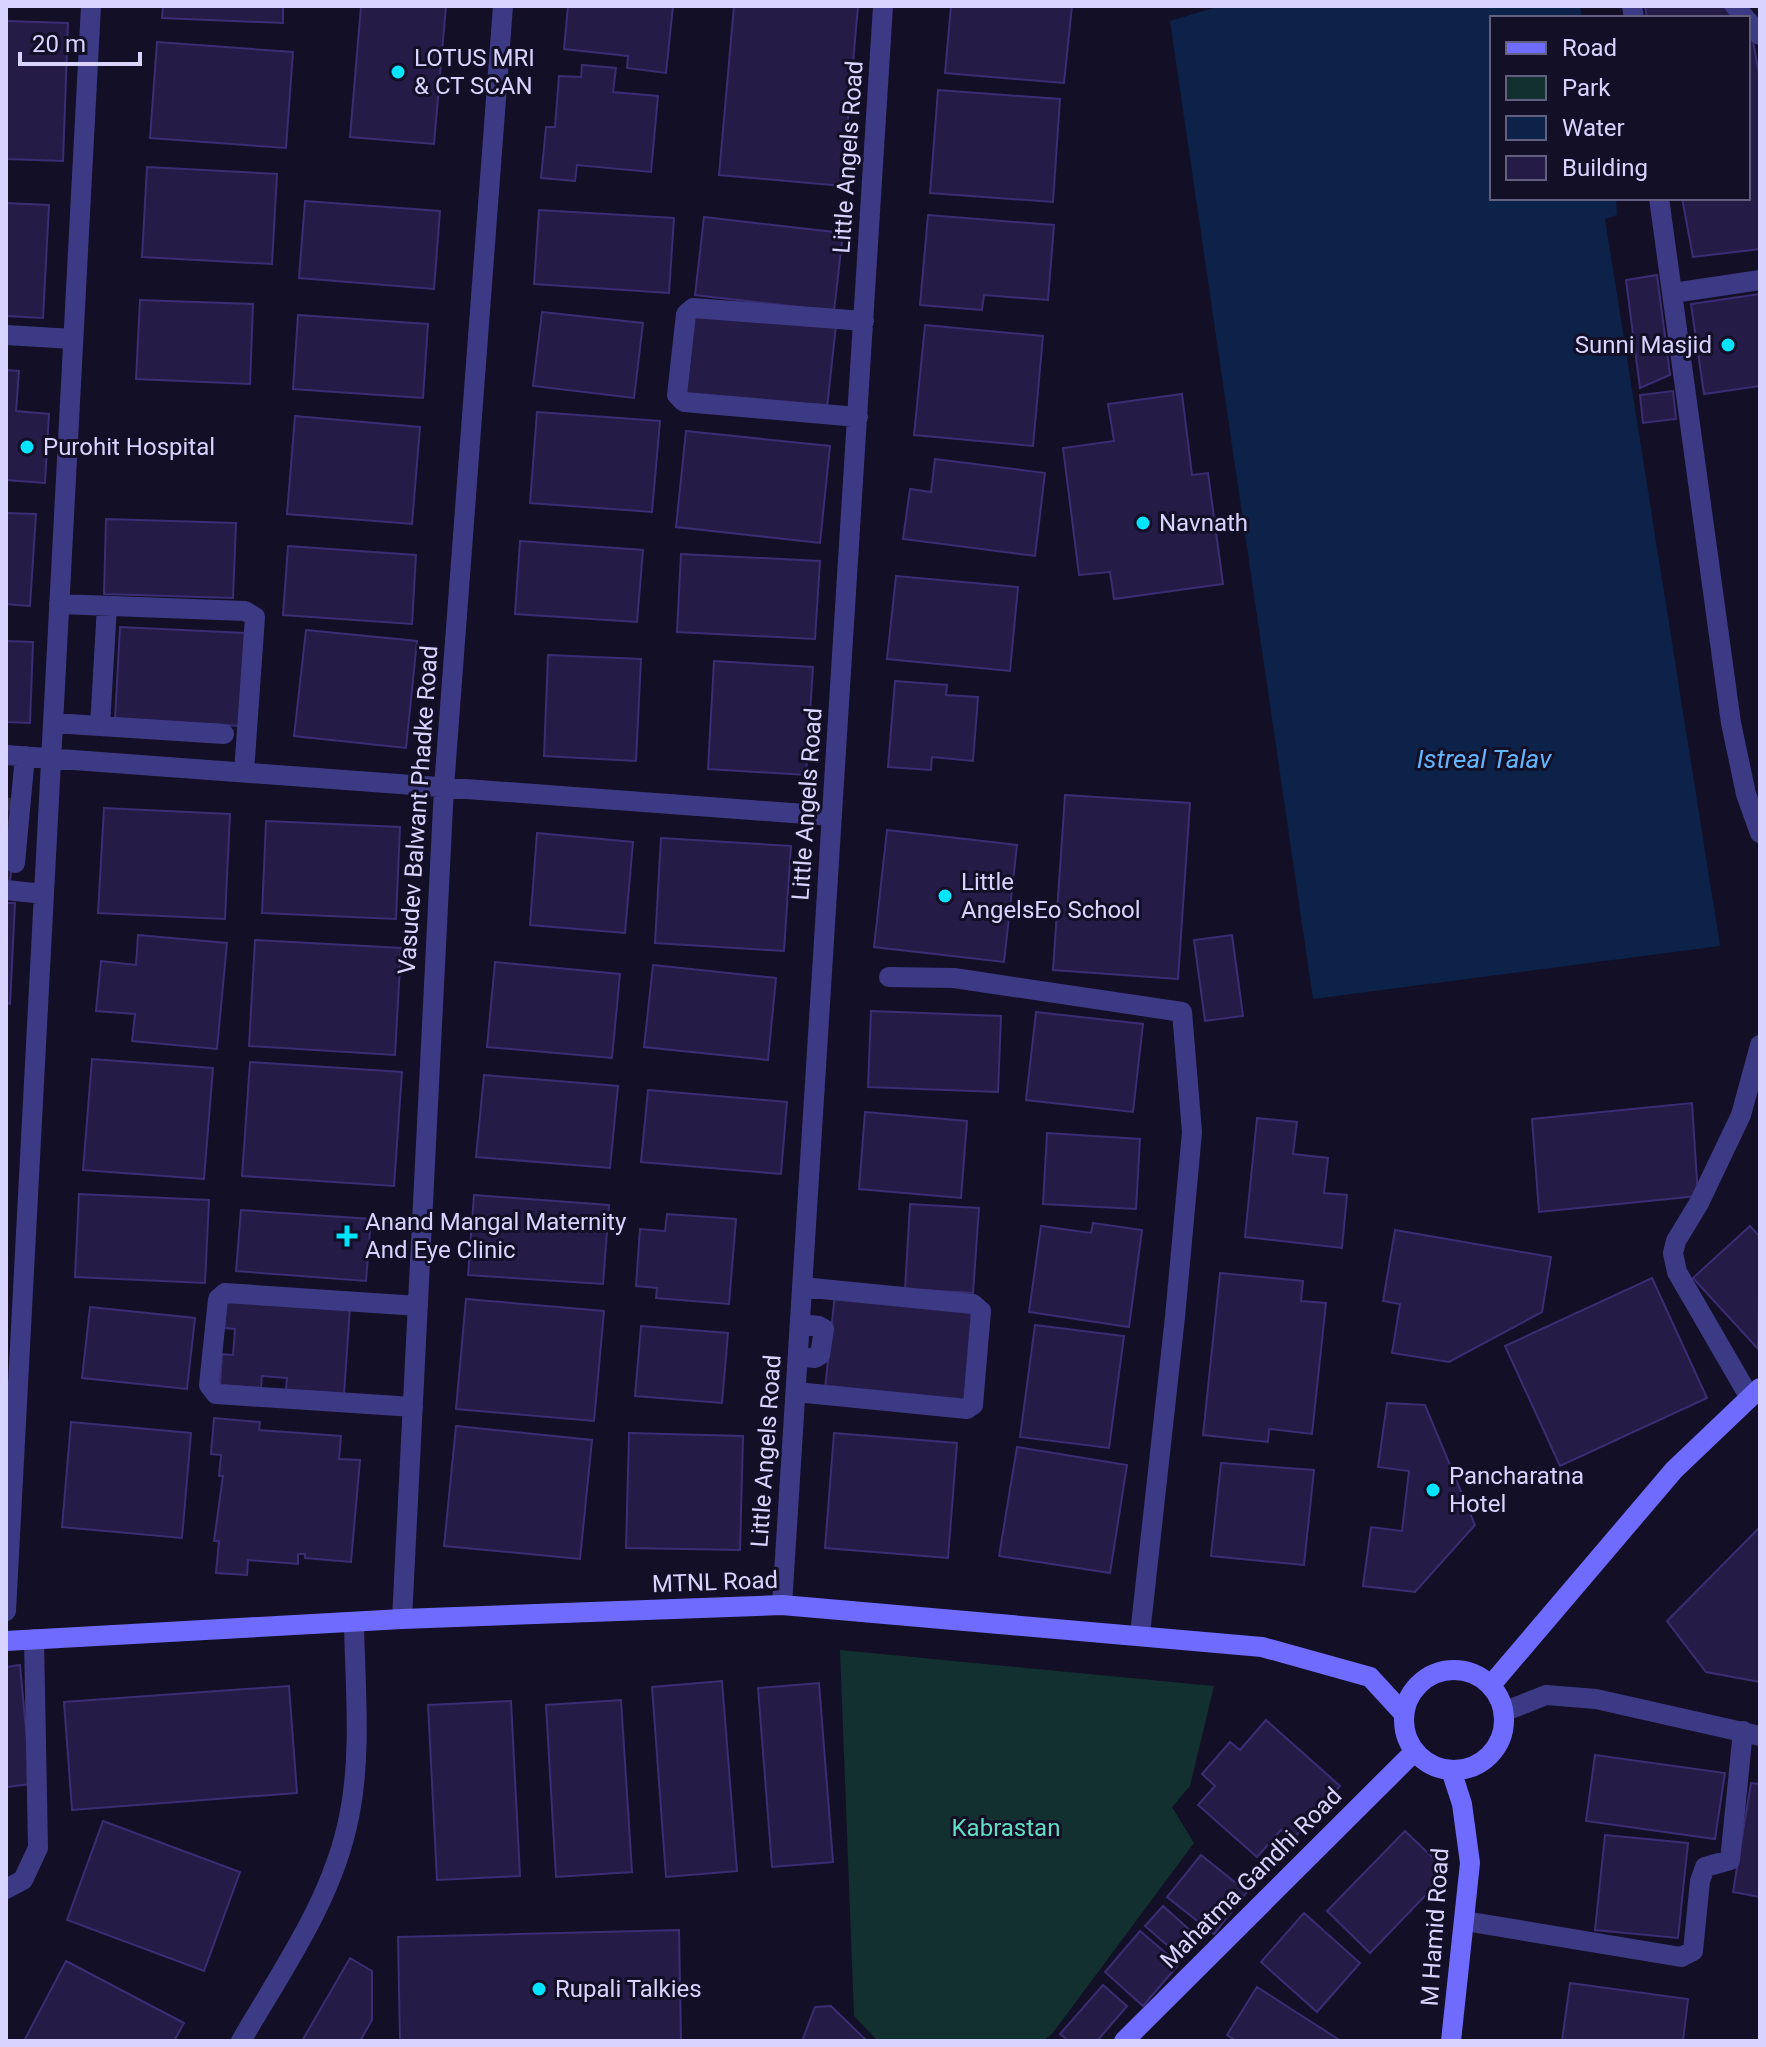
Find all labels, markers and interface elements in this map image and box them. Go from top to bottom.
scale bar [20,16,140,66]
legend [1490,16,1750,200]
text: 20 m [32,30,86,58]
text: Road [1562,34,1617,62]
place label: LOTUS MRI & CT SCAN [414,44,535,100]
street label: Little Angels Road [827,60,869,254]
marker: LOTUS MRI & CT SCAN [389,63,407,81]
text: Park [1562,74,1611,102]
text: Water [1562,114,1625,142]
text: Building [1562,154,1648,182]
place label: Sunni Masjid [1575,331,1712,359]
marker: Sunni Masjid [1719,336,1737,354]
place label: Purohit Hospital [43,433,215,461]
marker: Purohit Hospital [18,438,36,456]
place label: Navnath [1159,509,1248,537]
marker: Navnath [1134,514,1152,532]
street label: Vasudev Balwant Phadke Road [393,645,443,975]
street label: Little Angels Road [786,707,828,901]
water label: Istreal Talav [1417,744,1552,774]
place label: Little AngelsEo School [961,868,1141,924]
marker: Little AngelsEo School [936,887,954,905]
place label: Anand Mangal Maternity And Eye Clinic [365,1208,627,1264]
marker: Anand Mangal Maternity And Eye Clinic [336,1225,358,1247]
street label: Little Angels Road [745,1354,787,1548]
place label: Pancharatna Hotel [1449,1462,1584,1518]
marker: Pancharatna Hotel [1424,1481,1442,1499]
street label: MTNL Road [652,1566,778,1598]
street label: Mahatma Gandhi Road [1155,1782,1347,1974]
park label: Kabrastan [952,1814,1060,1842]
street label: M Hamid Road [1416,1847,1454,2007]
place label: Rupali Talkies [555,1975,702,2003]
marker: Rupali Talkies [530,1980,548,1998]

